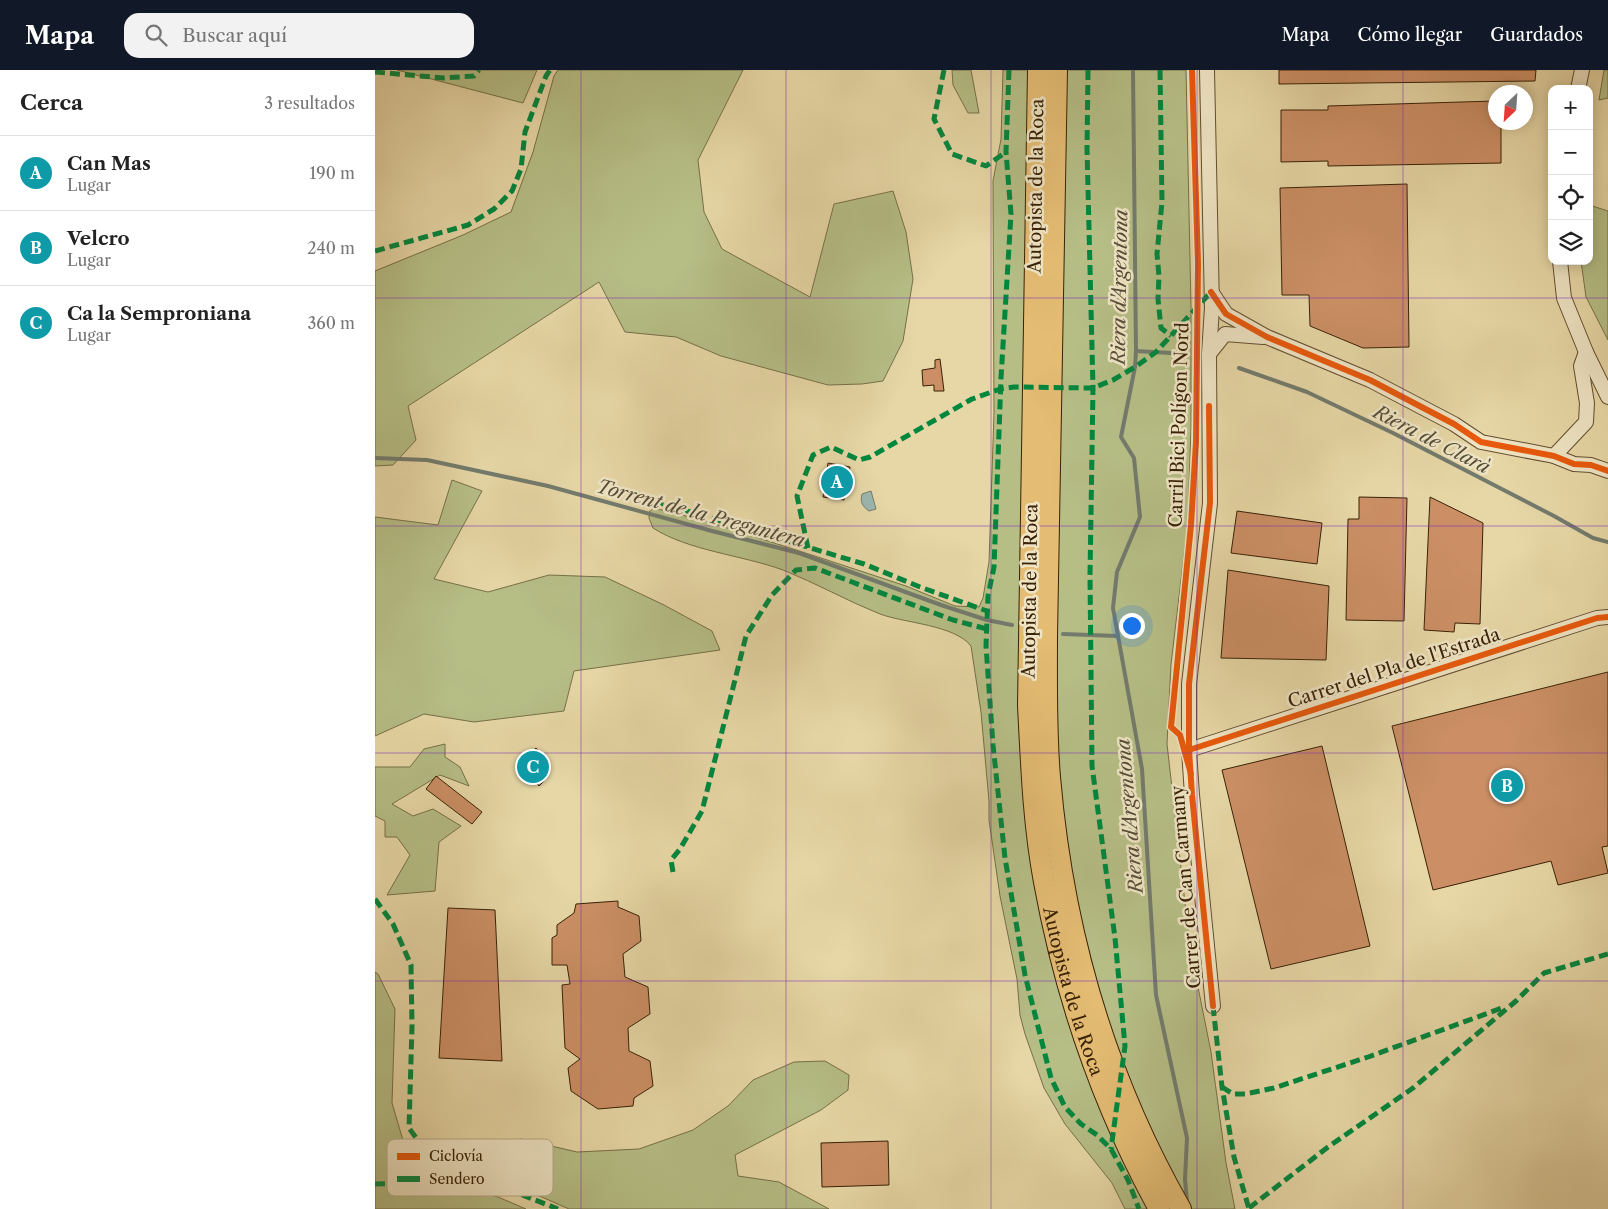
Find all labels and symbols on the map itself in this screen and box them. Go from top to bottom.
north arrow [1488,85,1533,130]
street label: Autopista de la Roca [1023,98,1049,274]
water label: Riera d'Argentona [1107,209,1132,367]
street label: Carril Bici Polígon Nord [1164,322,1194,528]
water label: Riera de Clarà [1368,399,1494,479]
pin: A [821,463,853,501]
water label: Torrent de la Preguntera [594,475,808,553]
street label: Autopista de la Roca [1017,503,1043,679]
your location [1119,613,1145,639]
street label: Carrer del Pla de l'Estrada [1285,623,1503,713]
water label: Riera d'Argentona [1111,737,1148,896]
pin: C [517,748,549,786]
pin: B [1491,767,1523,805]
street label: Carrer de Can Carmany [1166,784,1206,989]
street label: Autopista de la Roca [1038,904,1108,1079]
legend [387,1139,553,1196]
text: Ciclovía [429,1147,484,1165]
text: Sendero [429,1170,485,1188]

